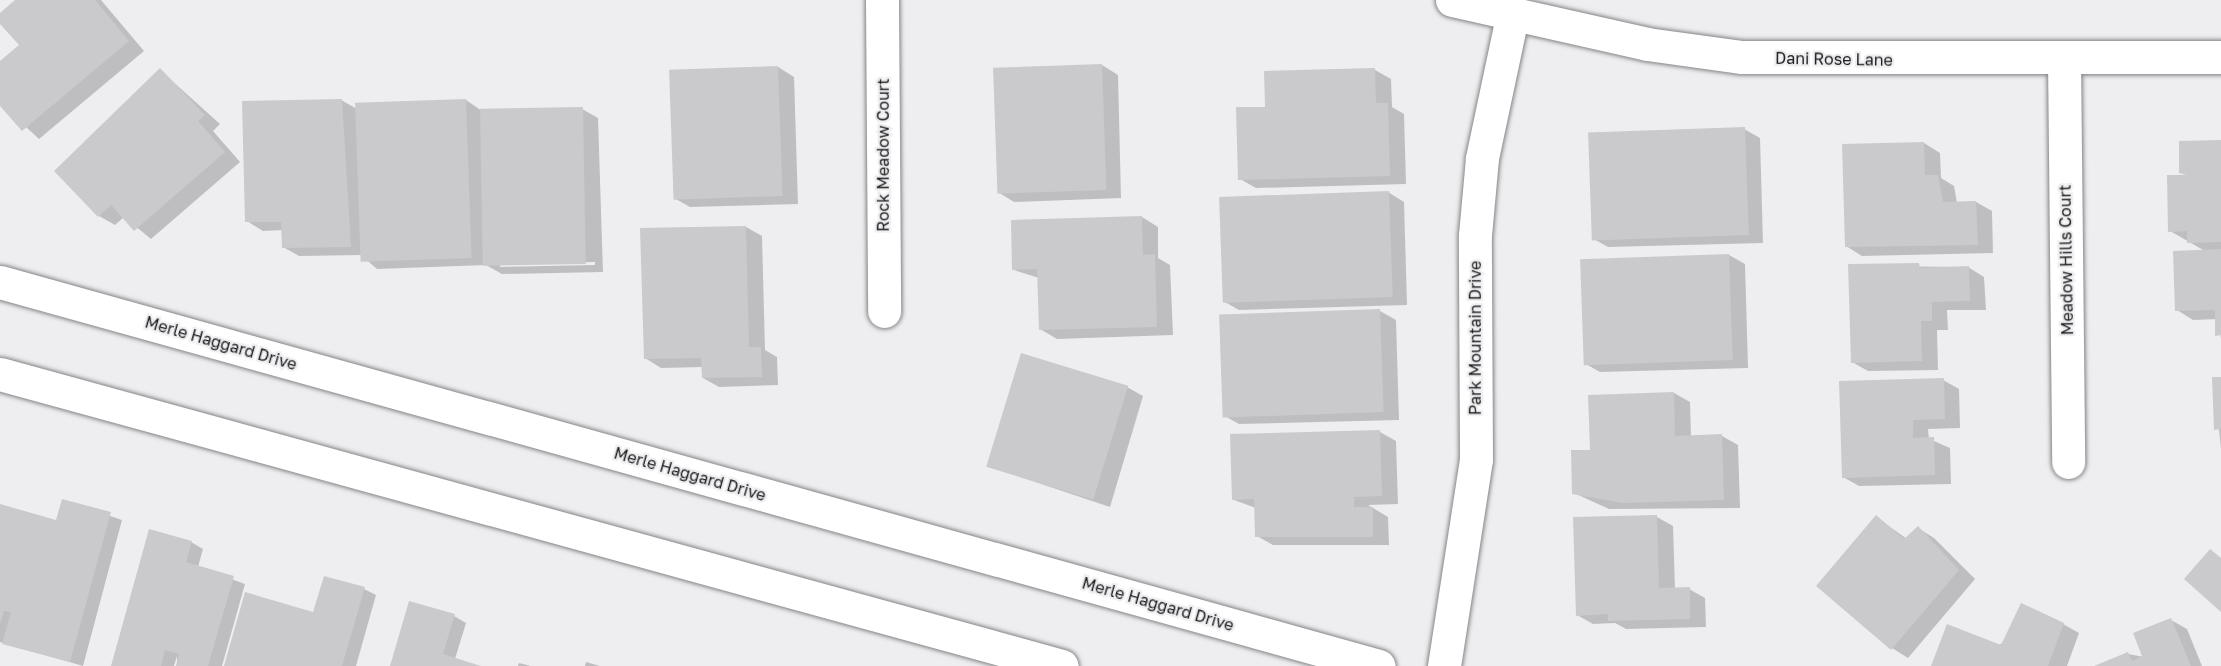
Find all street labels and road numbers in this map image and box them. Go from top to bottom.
street label: Dani Rose Lane [1775,48,1893,70]
street label: Rock Meadow Court [873,78,893,232]
street label: Meadow Hills Court [2055,185,2077,335]
street label: Park Mountain Drive [1465,261,1485,415]
street label: Merle Haggard Drive [143,312,299,374]
street label: Merle Haggard Drive [612,443,768,505]
street label: Merle Haggard Drive [1080,573,1236,635]

